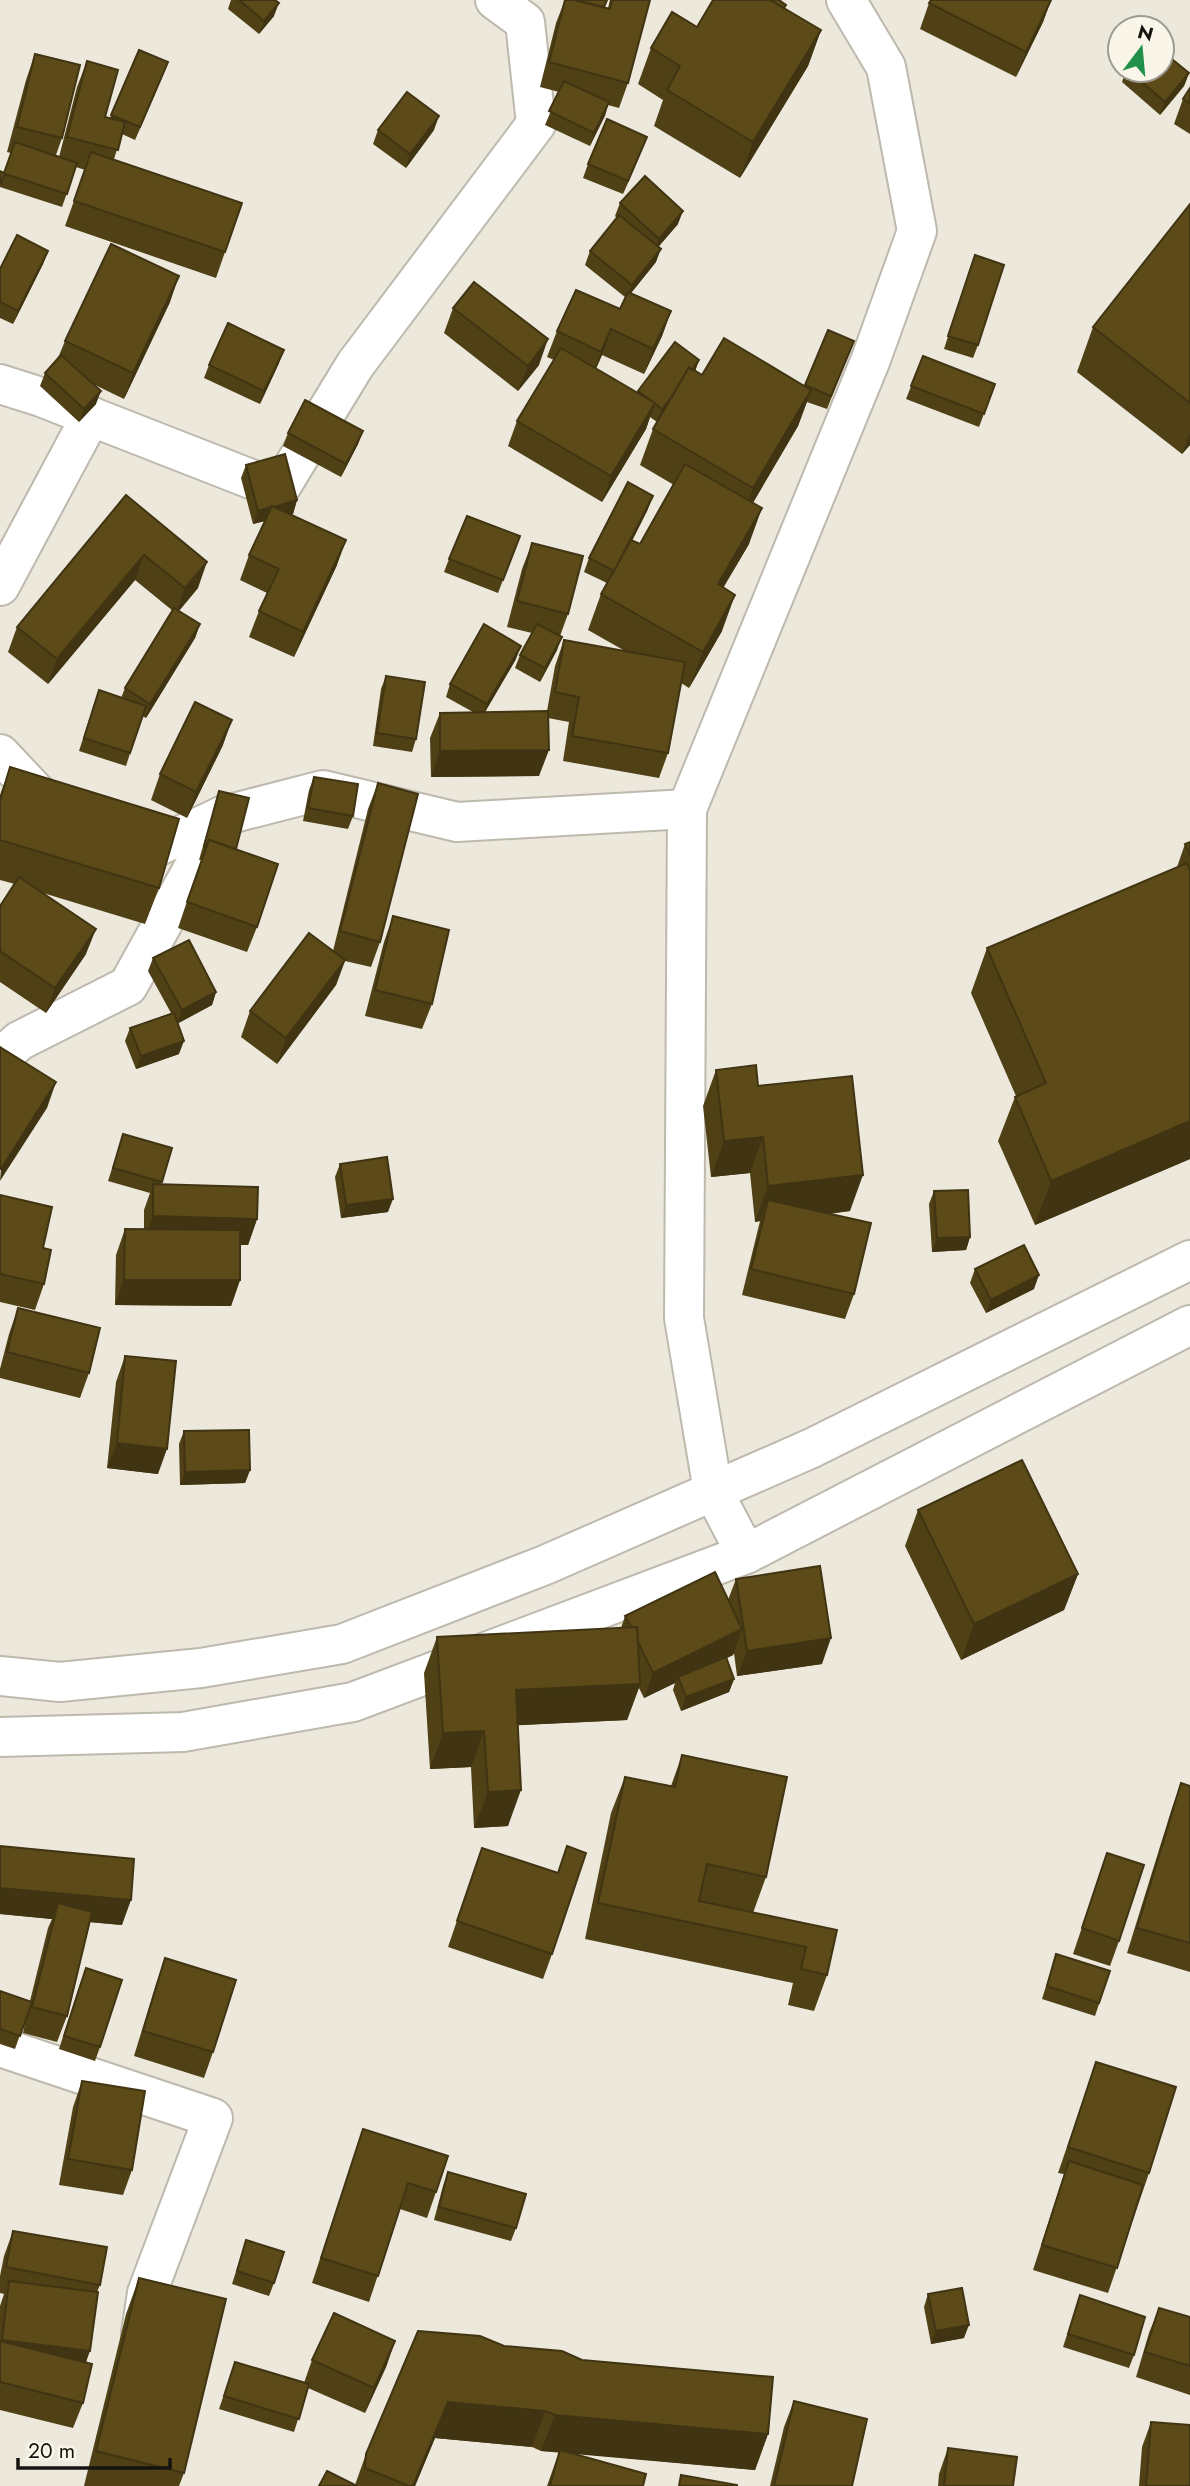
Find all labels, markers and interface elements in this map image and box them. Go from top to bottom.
north arrow [1106,14,1176,84]
text: N [1135,18,1157,48]
scale bar [18,2426,170,2470]
text: 20 m [28,2436,75,2466]

